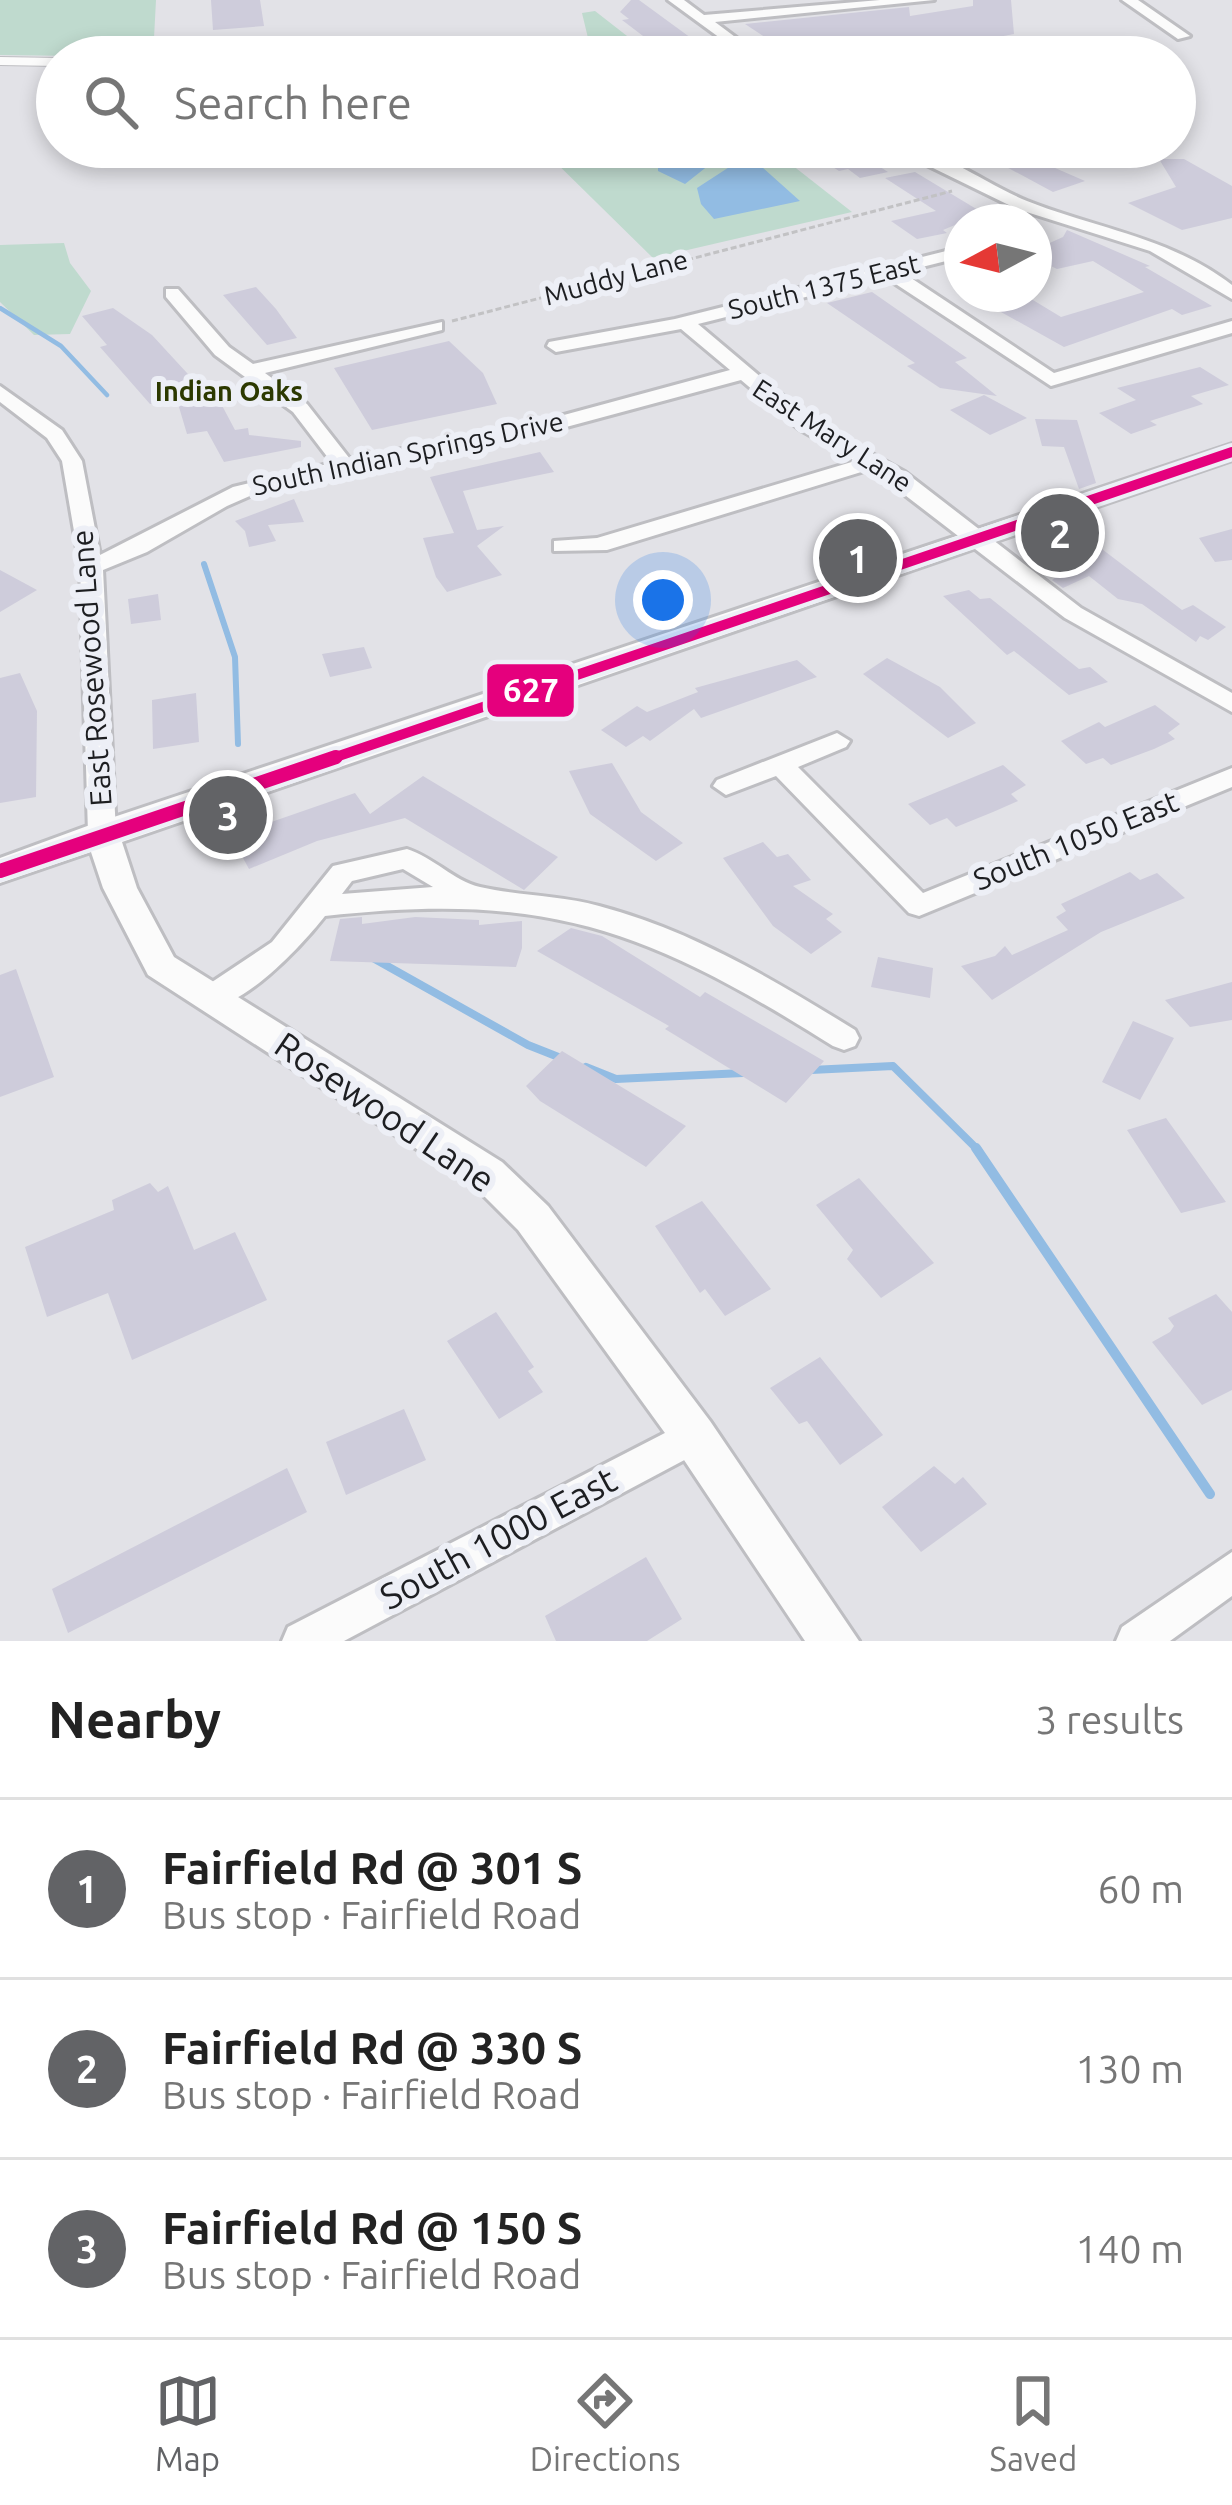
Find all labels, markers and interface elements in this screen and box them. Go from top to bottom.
search box [36,36,1196,168]
icon: search [78,69,144,135]
text: Search here [174,77,412,128]
north arrow [944,204,1052,312]
street label: Muddy Lane [541,243,691,311]
street label: South 1375 East [725,248,923,324]
street label: East Mary Lane [748,373,917,498]
district label: Indian Oaks [155,376,303,406]
street label: South Indian Springs Drive [250,405,566,501]
pin: 2 [1021,488,1099,578]
pin: 1 [819,513,897,603]
street label: East Rosewood Lane [64,529,118,807]
your location [633,570,693,630]
line badge: 627 [485,662,576,719]
text: 627 [503,671,559,708]
pin: 3 [189,770,267,860]
street label: South 1050 East [968,783,1183,897]
street label: Rosewood Lane [268,1023,503,1200]
street label: South 1000 East [373,1458,623,1617]
text: Nearby [48,1690,221,1748]
text: 3 results [1035,1698,1184,1741]
text: Fairfield Rd @ 301 S [162,1842,582,1893]
text: 1 [76,1867,98,1910]
text: 60 m [1097,1867,1184,1910]
text: Bus stop · Fairfield Road [162,1893,581,1936]
text: Fairfield Rd @ 330 S [162,2022,582,2073]
text: 2 [76,2047,98,2090]
text: 130 m [1075,2047,1184,2090]
text: Bus stop · Fairfield Road [162,2073,581,2116]
text: Fairfield Rd @ 150 S [162,2202,582,2253]
text: 3 [76,2227,98,2270]
text: 140 m [1075,2227,1184,2270]
text: Bus stop · Fairfield Road [162,2253,581,2296]
tab: Map [155,2368,221,2477]
tab: Directions [530,2368,680,2477]
tab: Saved [990,2368,1077,2477]

